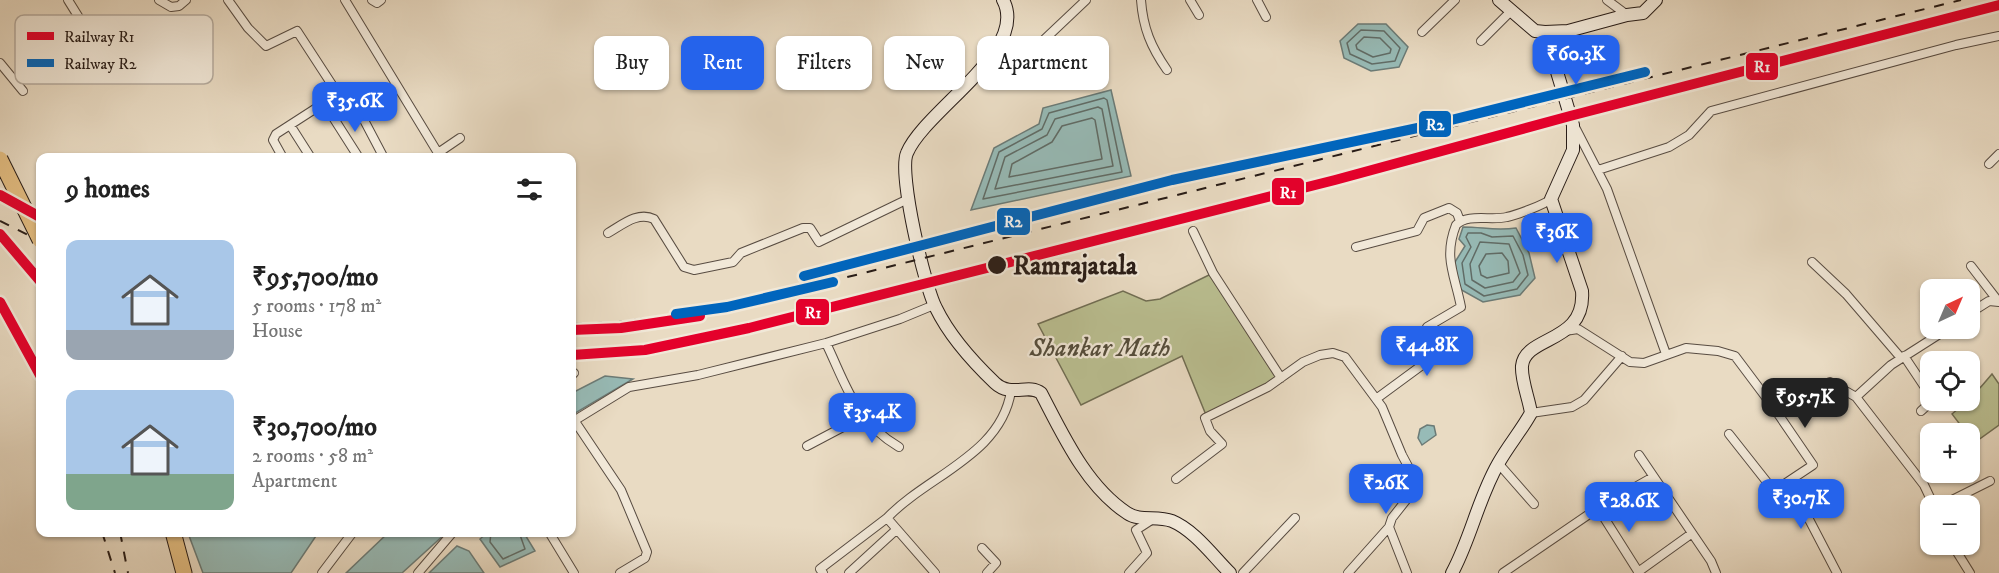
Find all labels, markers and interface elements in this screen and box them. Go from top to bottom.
legend [15,15,213,84]
text: Railway R1 [64,27,135,47]
pin: ₹60.3K [1527,35,1625,86]
chip: Buy [594,36,669,90]
chip: Rent [681,36,764,90]
chip: Filters [776,36,872,90]
chip: New [884,36,965,90]
chip: Apartment [977,36,1109,90]
text: ₹60.3K [1547,42,1605,67]
line badge: R1 [1745,52,1779,81]
text: Railway R2 [64,54,137,74]
text: R1 [1754,57,1770,77]
pin: ₹35.6K [306,82,404,133]
text: ₹35.6K [326,89,384,114]
line badge: R2 [1418,110,1452,138]
text: R2 [1426,115,1445,135]
text: 9 homes [66,173,150,206]
icon: filters [513,173,546,206]
line badge: R1 [1271,177,1305,206]
text: R1 [1280,183,1296,203]
line badge: R2 [996,207,1031,236]
text: R2 [1004,212,1023,232]
pin: ₹36K [1521,213,1593,264]
text: ₹36K [1535,220,1579,245]
place label: Ramrajatala [1013,250,1138,283]
marker: Ramrajatala [986,254,1008,276]
text: ₹95,700/mo [252,261,378,294]
icon: home [114,264,186,336]
north arrow [1920,279,1980,339]
map controls [1920,279,1980,555]
text: 5 rooms · 178 m² [252,294,381,319]
line badge: R1 [795,298,830,326]
text: R1 [805,303,821,323]
text: House [252,319,303,344]
pin: ₹44.8K [1378,326,1476,377]
park label: Shankar Math [1028,332,1171,365]
text: ₹44.8K [1395,333,1459,358]
button: locate [1920,351,1980,411]
pin: ₹95.7K [1756,378,1854,429]
text: ₹95.7K [1776,385,1834,410]
pin: ₹35.4K [823,393,921,444]
text: ₹35.4K [843,400,901,425]
text: ₹30,700/mo [252,411,377,444]
icon: home [114,414,186,486]
button: + [1920,423,1980,483]
text: 2 rooms · 58 m² [252,444,373,469]
pin: ₹26K [1350,464,1422,515]
text: Apartment [252,469,337,494]
text: ₹26K [1363,471,1409,496]
pin: ₹30.7K [1752,479,1850,530]
pin: ₹28.6K [1580,482,1678,533]
text: ₹30.7K [1772,486,1830,511]
text: ₹28.6K [1599,489,1659,514]
button: − [1920,495,1980,555]

